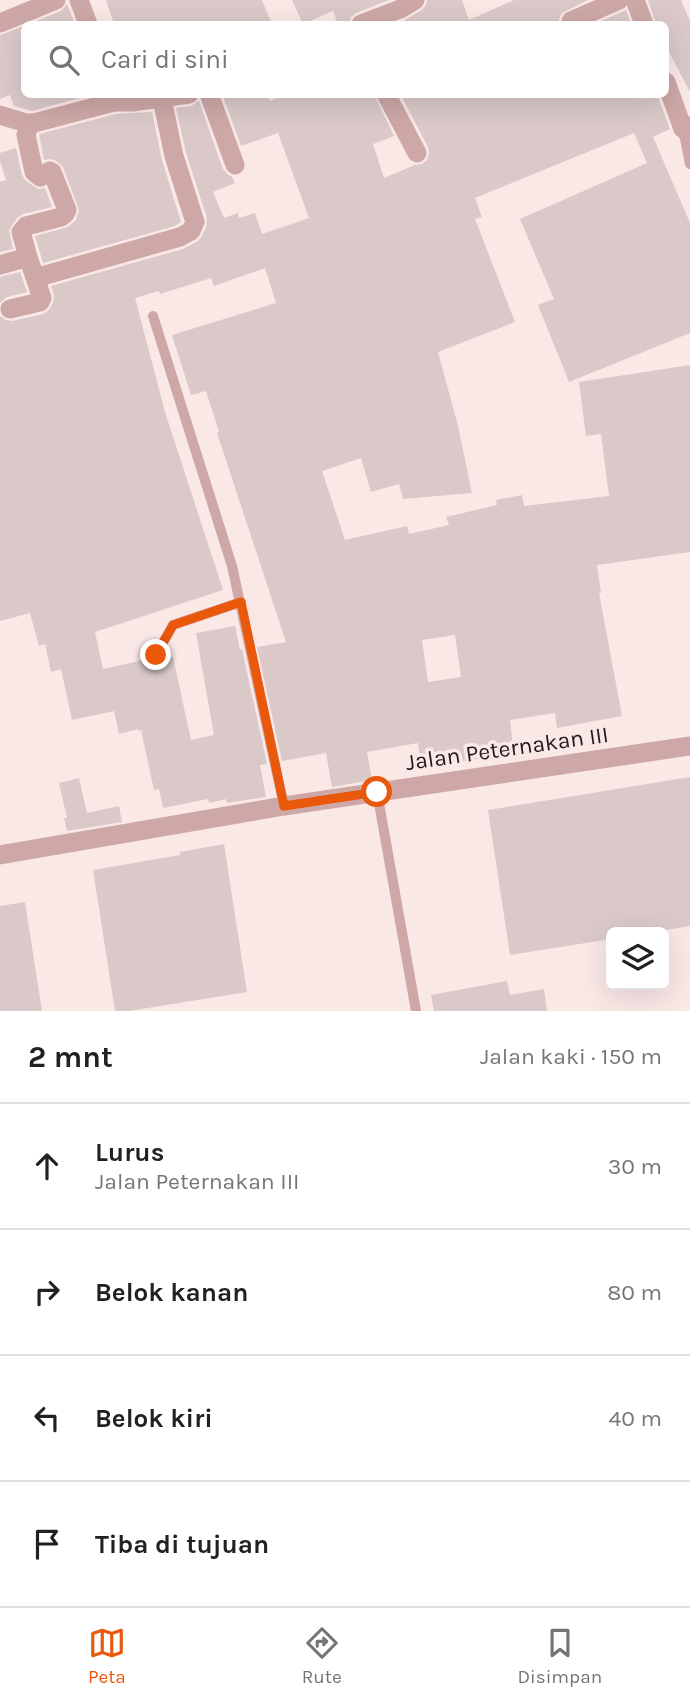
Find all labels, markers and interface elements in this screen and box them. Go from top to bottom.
search box [21,21,669,98]
icon: search [45,41,83,79]
text: Cari di sini [101,44,229,75]
route end [140,639,171,670]
street label: Jalan Peternakan III [404,721,610,776]
route start [361,776,392,807]
map controls [606,927,669,990]
button: layers [606,927,669,990]
text: 2 mnt [28,1039,113,1075]
text: Jalan kaki · 150 m [480,1043,662,1070]
text: Lurus [95,1137,164,1168]
icon: ahead [28,1147,66,1185]
text: 30 m [608,1153,662,1180]
text: Jalan Peternakan III [95,1168,300,1195]
icon: right [28,1273,66,1311]
text: Belok kanan [95,1277,248,1308]
text: 80 m [607,1279,662,1306]
icon: left [28,1399,66,1437]
text: Belok kiri [95,1403,213,1434]
text: 40 m [609,1405,662,1432]
icon: arrive [28,1525,66,1563]
text: Tiba di tujuan [95,1529,269,1560]
tab: Peta [88,1624,126,1688]
tab: Rute [302,1624,342,1688]
tab: Disimpan [517,1624,602,1688]

